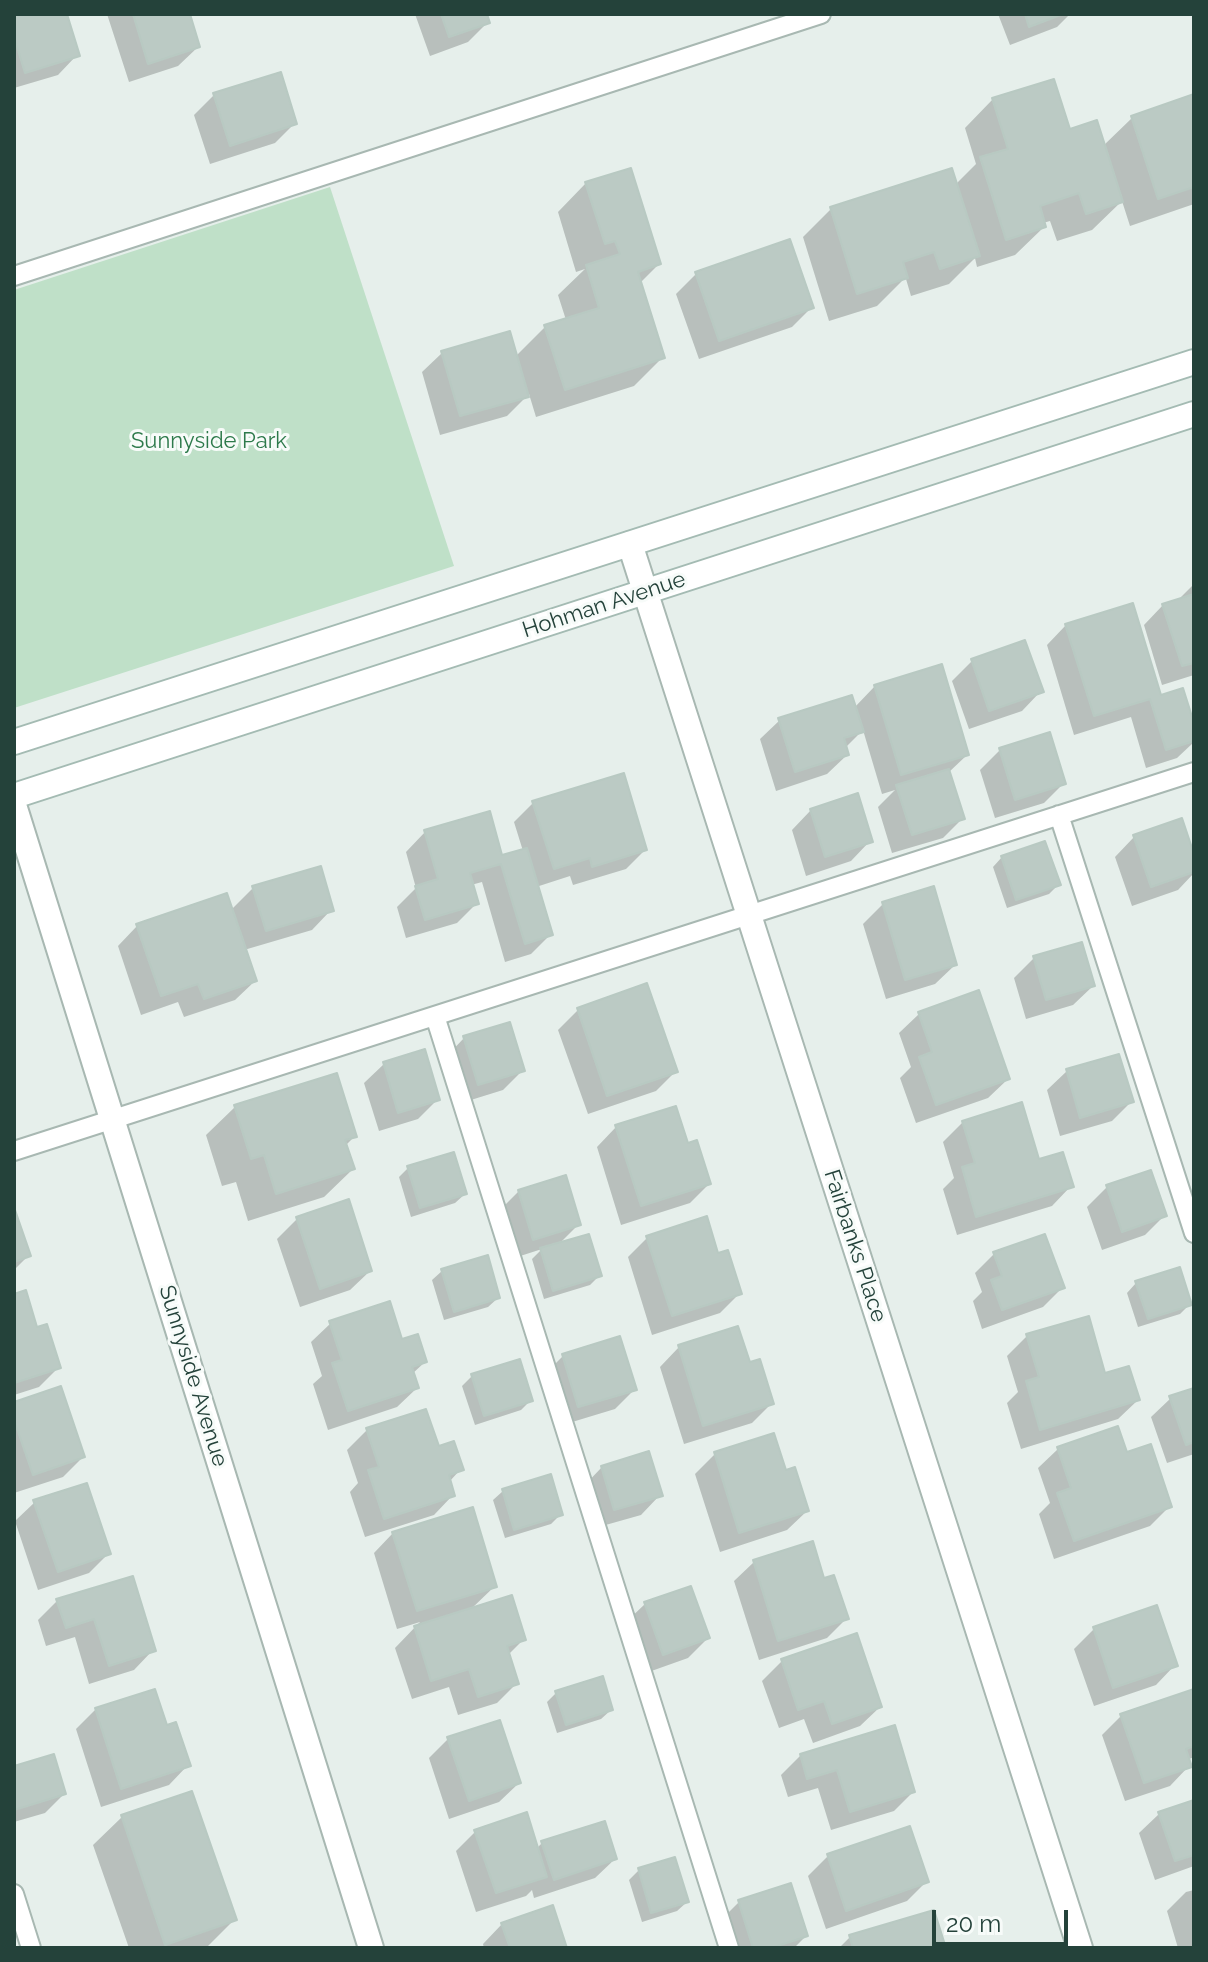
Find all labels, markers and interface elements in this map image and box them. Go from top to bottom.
park label: Sunnyside Park [131,428,287,454]
street label: Hohman Avenue [519,566,689,644]
street label: Fairbanks Place [818,1166,892,1326]
street label: Sunnyside Avenue [153,1282,233,1470]
scale bar [936,1894,1072,1944]
text: 20 m [946,1909,1001,1938]

